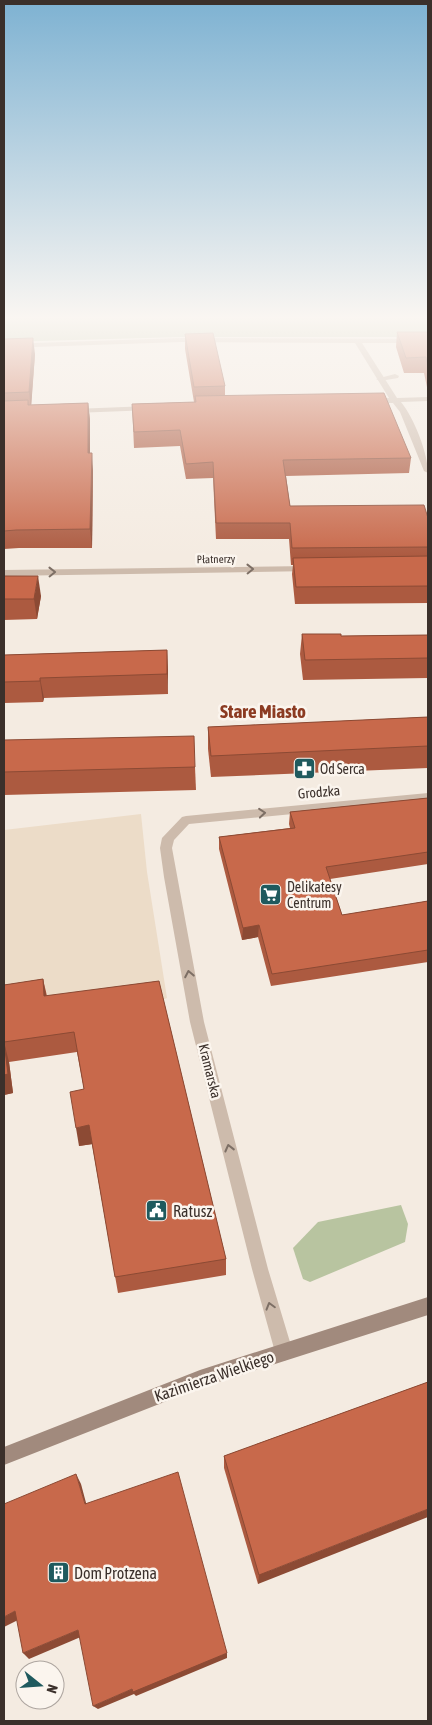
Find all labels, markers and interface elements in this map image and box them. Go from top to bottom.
street label: Płatnerzy [197,553,236,565]
one-way arrow [246,564,254,575]
one-way arrow [49,567,57,577]
district label: Stare Miasto [220,700,306,722]
pharmacy icon: Od Serca [292,757,316,781]
place label: Od Serca [320,761,365,777]
street label: Grodzka [297,782,341,802]
one-way arrow [258,807,266,818]
place label: Delikatesy Centrum [287,879,342,911]
supermarket icon: Delikatesy Centrum [259,883,283,907]
one-way arrow [185,970,195,979]
street label: Kramarska [196,1042,224,1100]
one-way arrow [225,1145,235,1153]
public building icon: Ratusz [145,1199,169,1223]
place label: Ratusz [173,1202,212,1220]
one-way arrow [266,1302,276,1310]
street label: Kazimierza Wielkiego [152,1347,277,1406]
building icon: Dom Protzena [46,1561,70,1585]
place label: Dom Protzena [74,1564,157,1582]
north arrow [15,1660,65,1710]
text: N [44,1683,61,1695]

